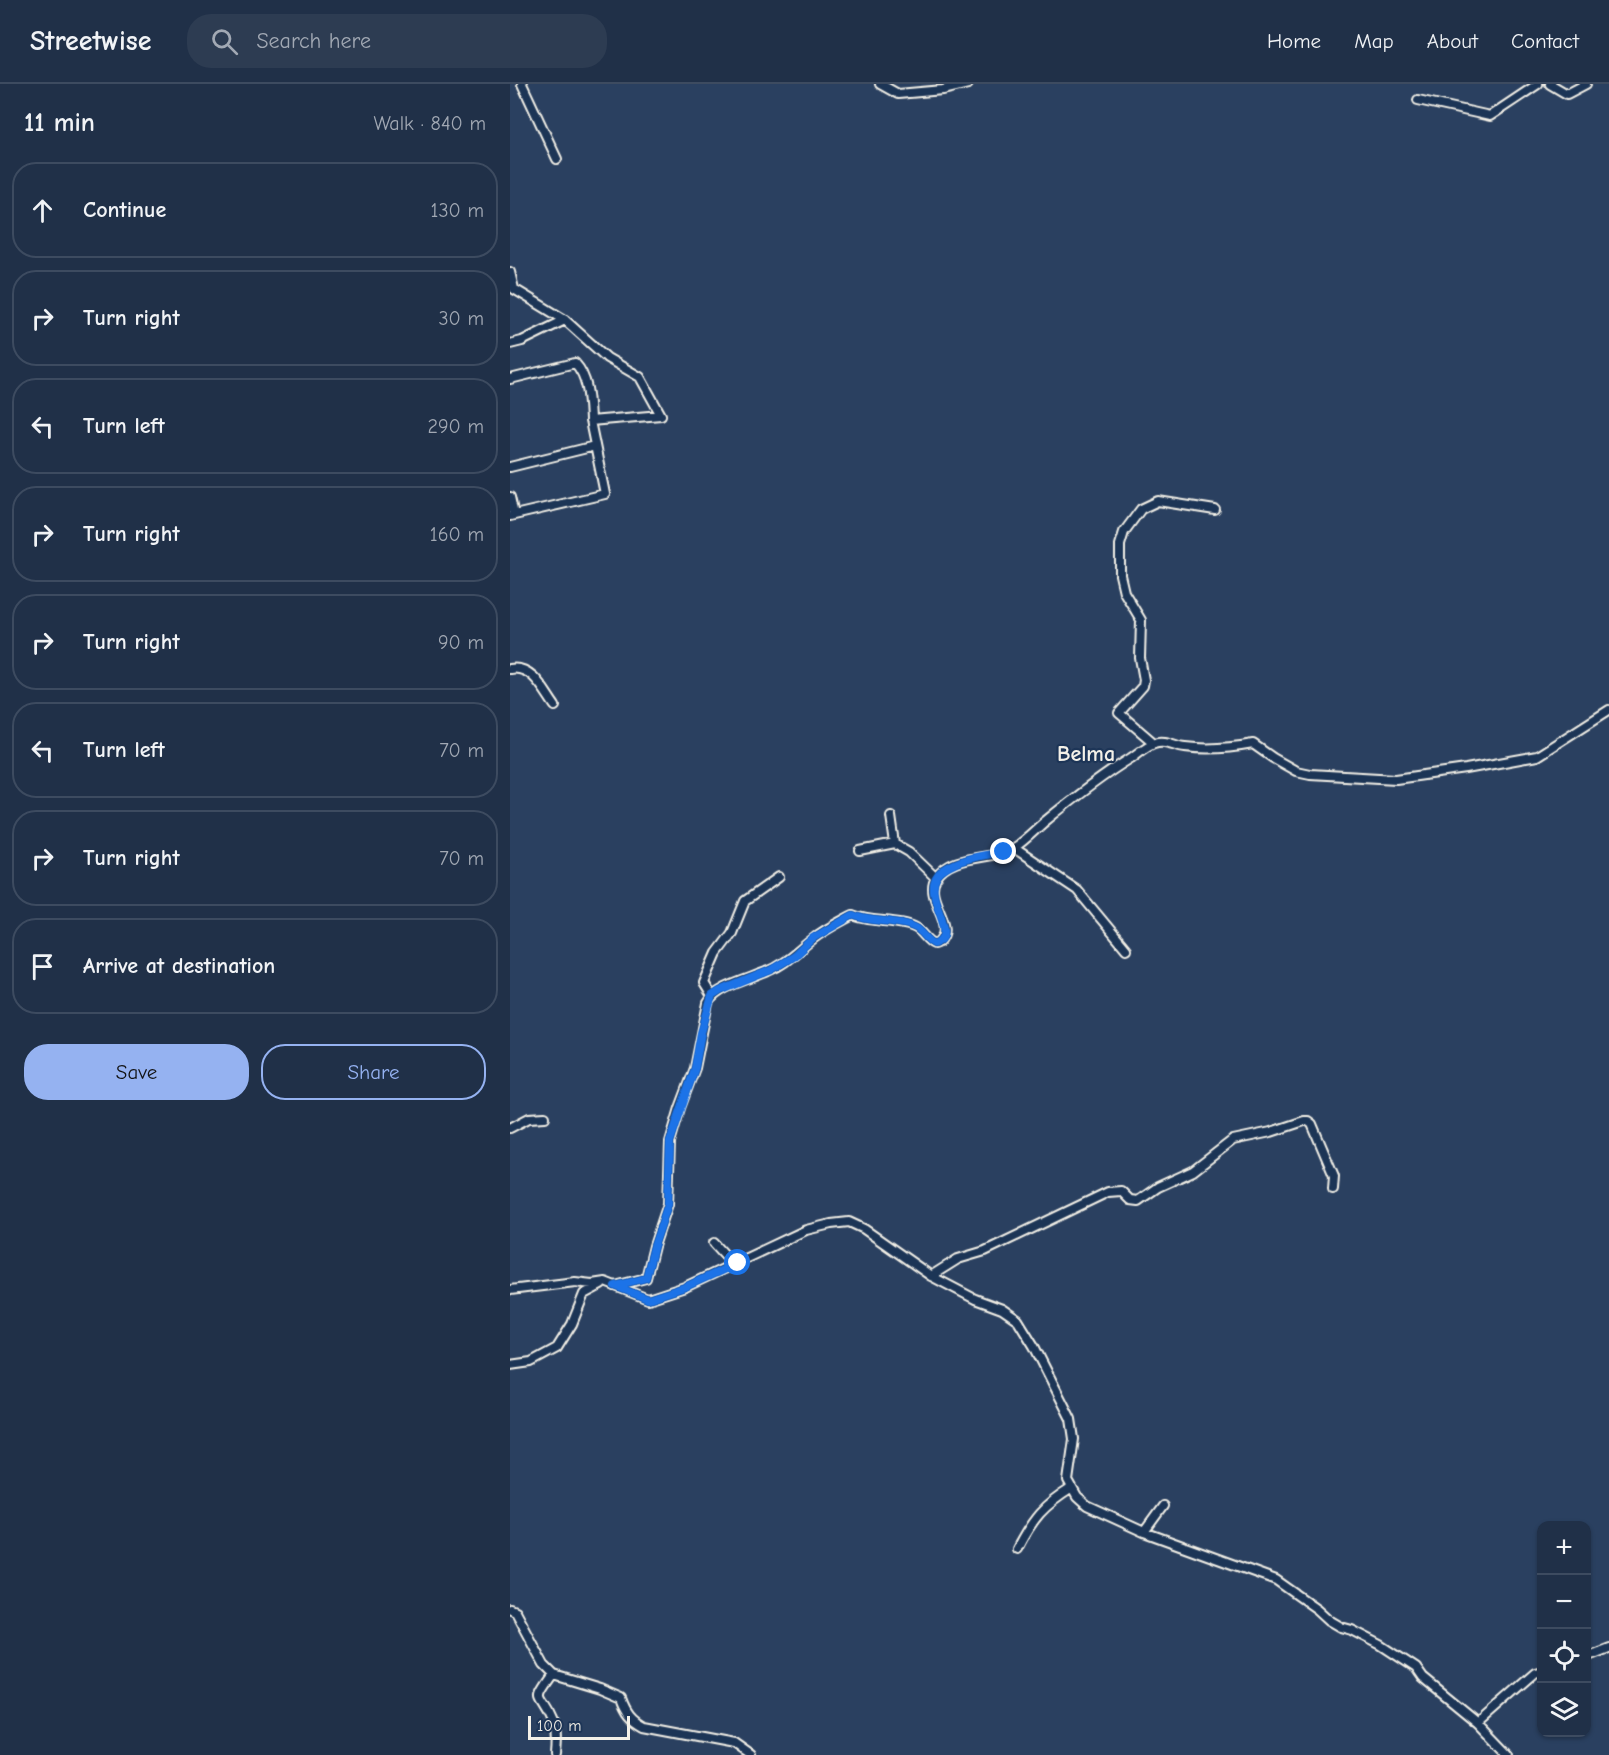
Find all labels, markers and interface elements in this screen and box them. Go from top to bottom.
search box [187,14,607,68]
text: Streetwise [30,25,151,57]
icon: search [208,25,241,58]
text: Search here [256,28,371,54]
text: Home [1267,29,1321,53]
text: Map [1354,29,1394,53]
text: About [1427,29,1478,53]
text: Contact [1511,29,1579,53]
text: 11 min [24,108,95,138]
text: Walk · 840 m [373,112,486,135]
icon: ahead [26,194,59,227]
text: Continue [83,197,166,223]
text: 130 m [431,199,484,222]
icon: right [26,302,59,335]
text: Turn right [83,305,180,331]
text: 30 m [438,307,484,330]
icon: left [26,410,59,443]
text: Turn left [83,413,165,439]
text: 290 m [428,415,484,438]
icon: right [26,518,59,551]
text: Turn right [83,521,180,547]
text: 160 m [430,523,484,546]
icon: right [26,626,59,659]
text: Turn right [83,629,180,655]
text: 90 m [438,631,484,654]
icon: left [26,734,59,767]
text: Turn left [83,737,165,763]
text: 70 m [439,739,484,762]
district label: Belma [1057,741,1115,767]
route end [990,838,1016,864]
icon: right [26,842,59,875]
text: Turn right [83,845,180,871]
text: 70 m [439,847,484,870]
icon: arrive [26,950,59,983]
text: Arrive at destination [83,953,275,979]
button: Save [24,1044,249,1100]
button: Share [261,1044,486,1100]
route start [724,1249,750,1275]
map controls [1537,1521,1591,1737]
button: + [1537,1521,1591,1575]
button: − [1537,1575,1591,1629]
button: locate [1537,1629,1591,1683]
button: layers [1537,1683,1591,1737]
scale bar [528,1713,630,1740]
text: 100 m [537,1717,581,1735]

